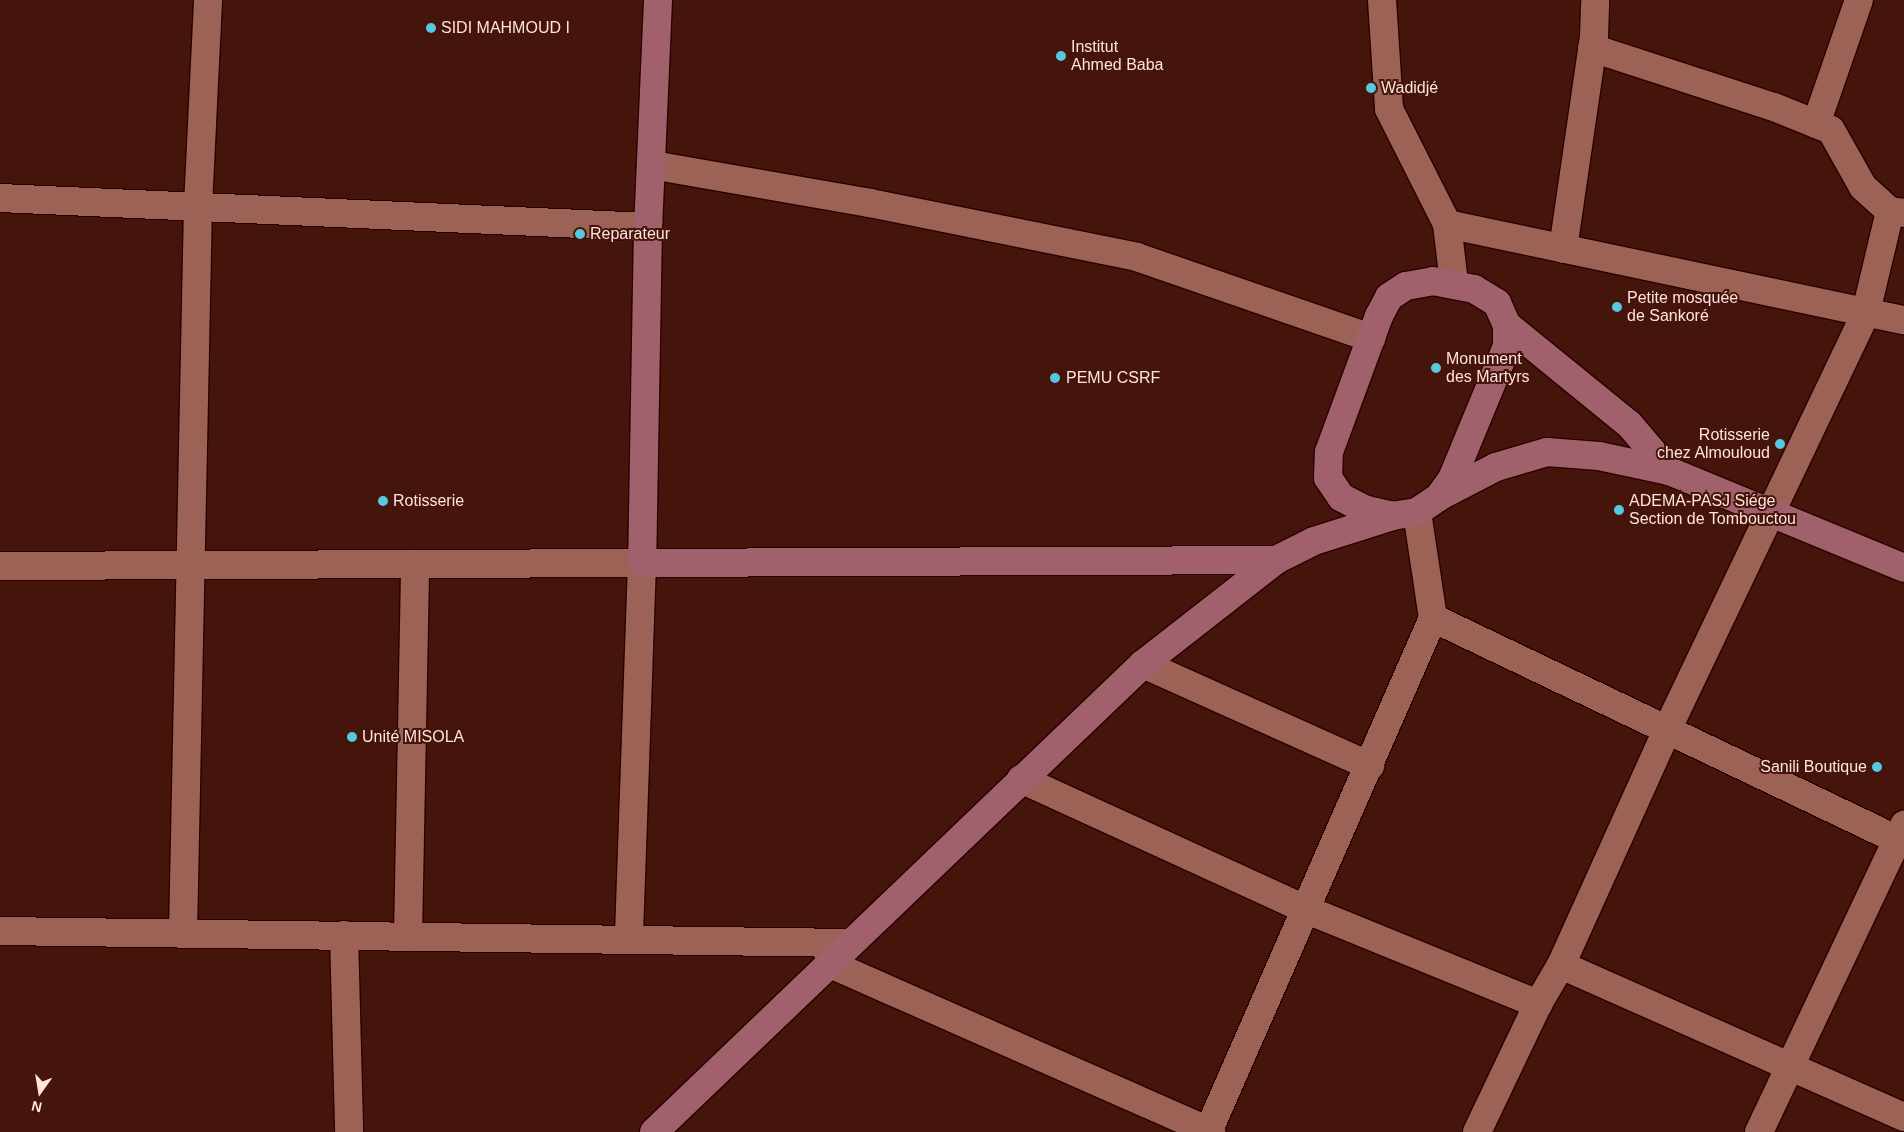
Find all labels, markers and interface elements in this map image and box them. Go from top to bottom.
place label: SIDI MAHMOUD I [441,18,570,38]
marker: SIDI MAHMOUD I [425,22,437,34]
place label: Institut Ahmed Baba [1071,37,1164,75]
marker: Institut Ahmed Baba [1055,50,1067,62]
place label: Wadidjé [1381,78,1438,98]
marker: Wadidjé [1365,82,1377,94]
place label: Reparateur [590,224,670,244]
marker: Reparateur [574,228,586,240]
place label: Petite mosquée de Sankoré [1627,288,1738,326]
marker: Petite mosquée de Sankoré [1611,301,1623,313]
place label: Monument des Martyrs [1446,349,1530,387]
marker: Monument des Martyrs [1430,362,1442,374]
place label: PEMU CSRF [1066,368,1160,388]
marker: PEMU CSRF [1048,371,1062,385]
place label: Rotisserie chez Almouloud [1656,425,1770,463]
marker: Rotisserie chez Almouloud [1774,438,1786,450]
place label: Rotisserie [393,491,464,511]
place label: ADEMA-PASJ Siége Section de Tombouctou [1629,491,1796,529]
marker: Rotisserie [377,495,389,507]
marker: ADEMA-PASJ Siége Section de Tombouctou [1613,504,1625,516]
place label: Unité MISOLA [362,727,464,747]
marker: Unité MISOLA [346,731,358,743]
place label: Sanili Boutique [1760,757,1867,777]
marker: Sanili Boutique [1871,761,1883,773]
north arrow [15,1067,65,1117]
text: N [30,1098,43,1116]

